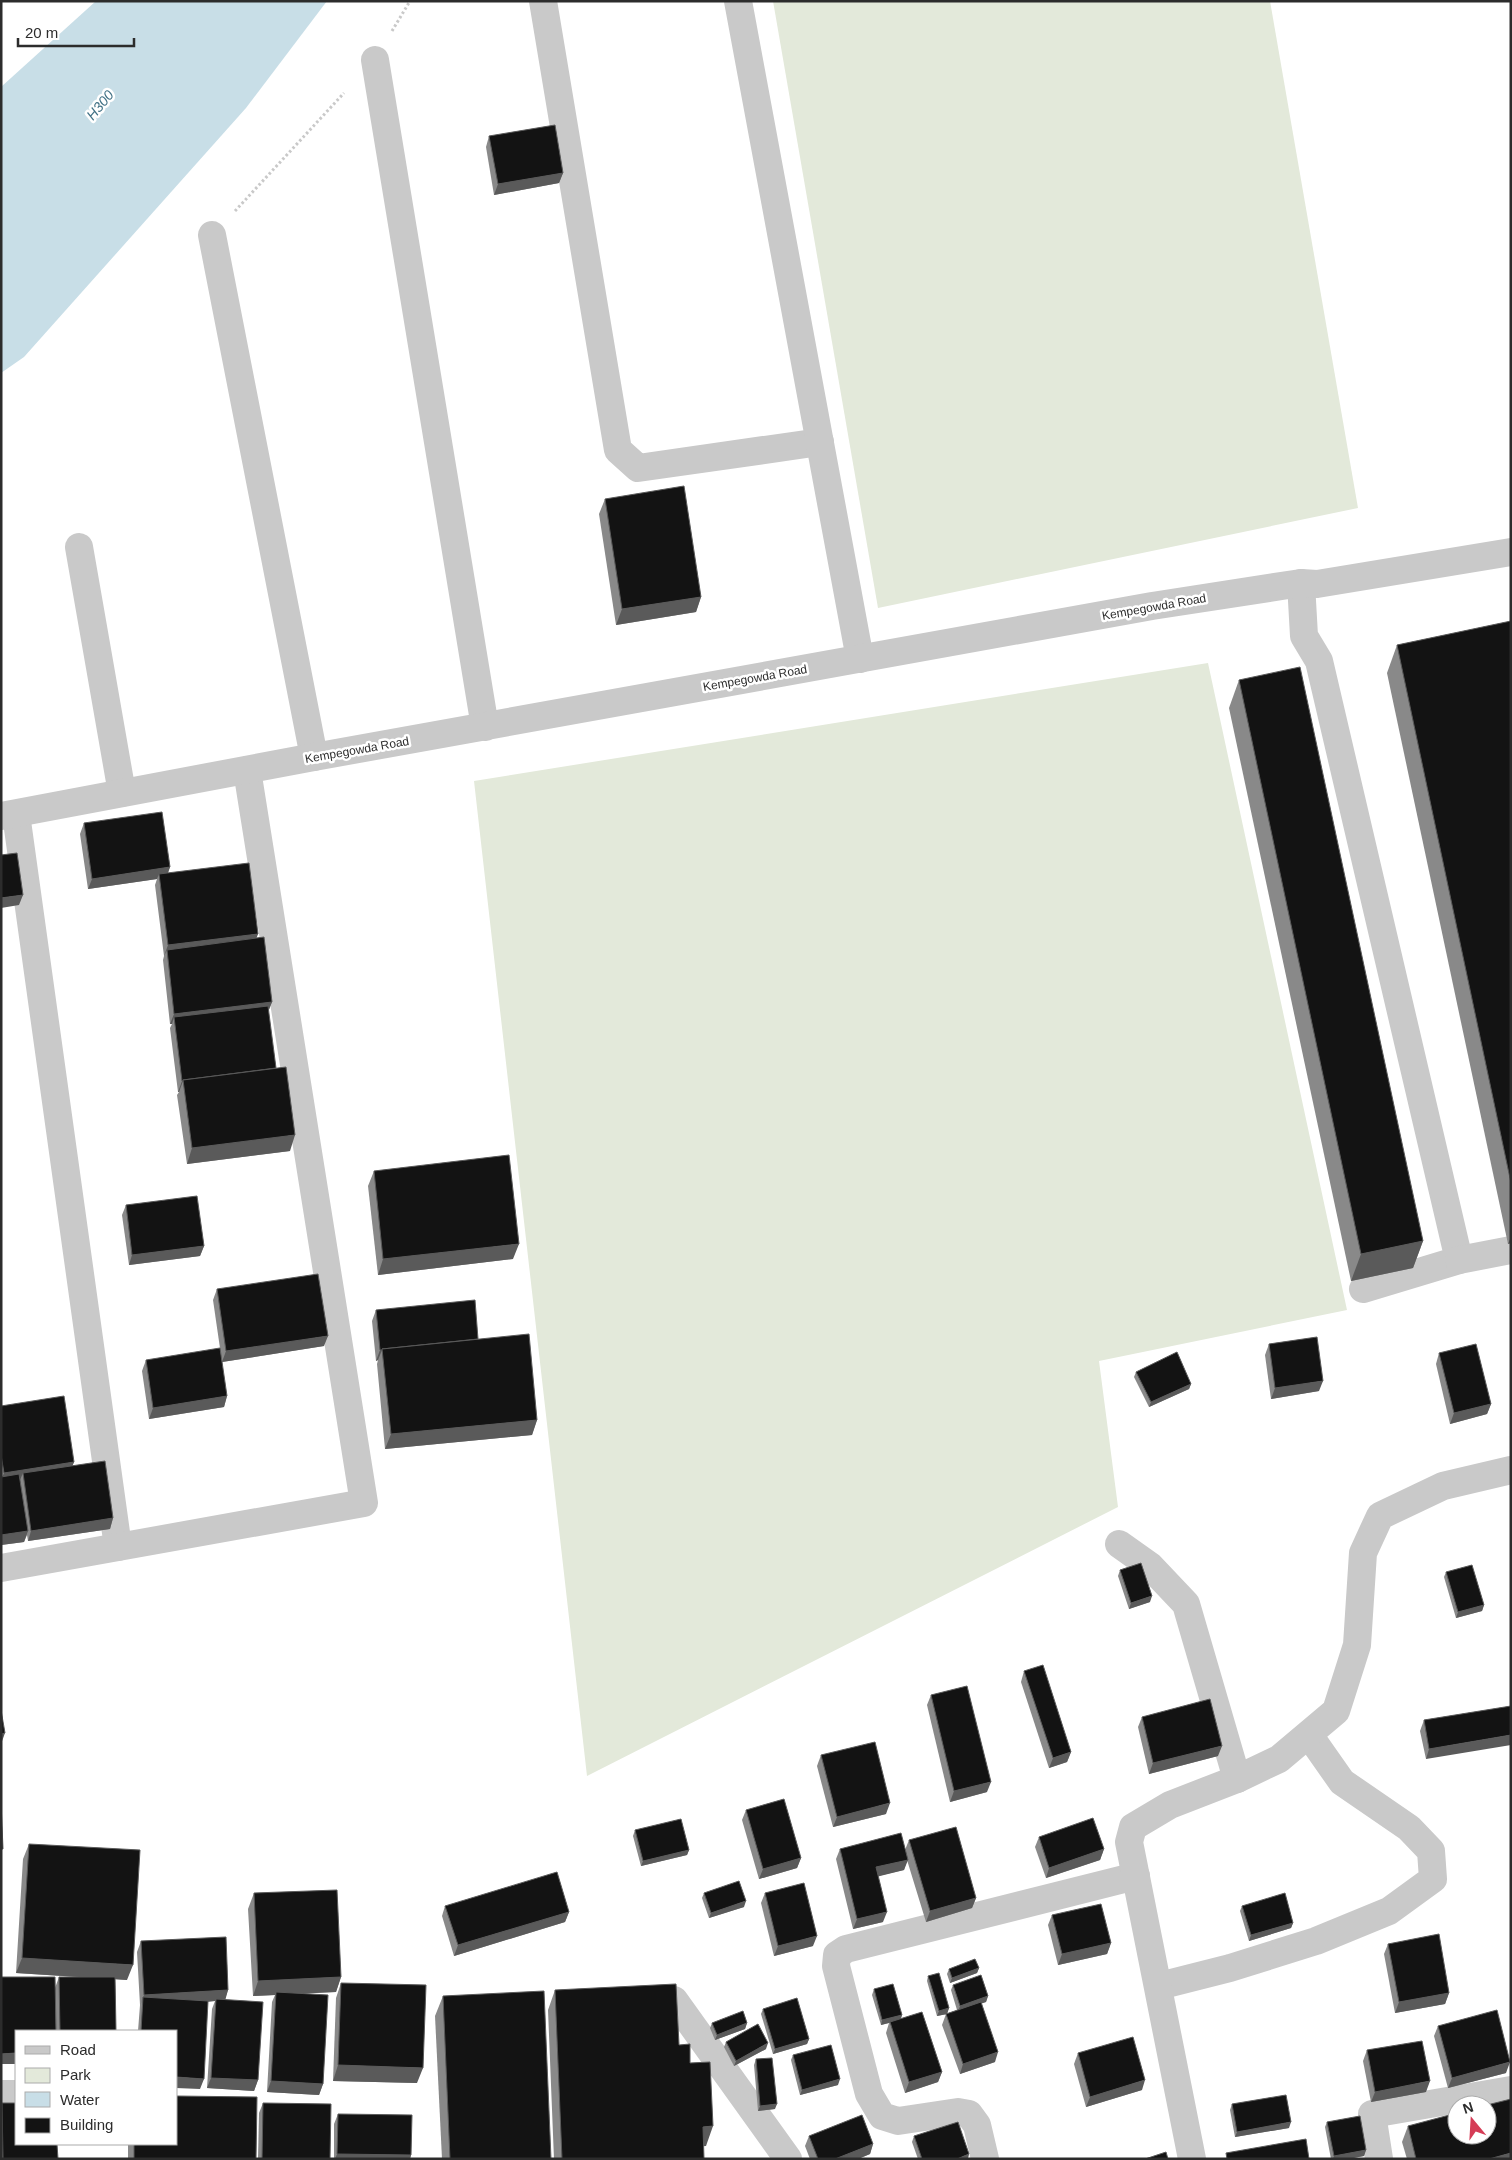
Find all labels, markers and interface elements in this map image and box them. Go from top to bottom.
scale bar [18,15,134,47]
text: 20 m [25,24,58,41]
water label: H300 [83,87,117,123]
street label: Kempegowda Road [1101,591,1207,623]
street label: Kempegowda Road [702,662,808,694]
street label: Kempegowda Road [304,734,410,766]
legend [15,2030,178,2145]
text: Road [60,2041,96,2058]
text: Park [60,2066,91,2083]
text: Water [60,2091,99,2108]
north arrow [1447,2095,1497,2145]
text: N [1461,2098,1475,2117]
text: Building [60,2116,113,2133]

